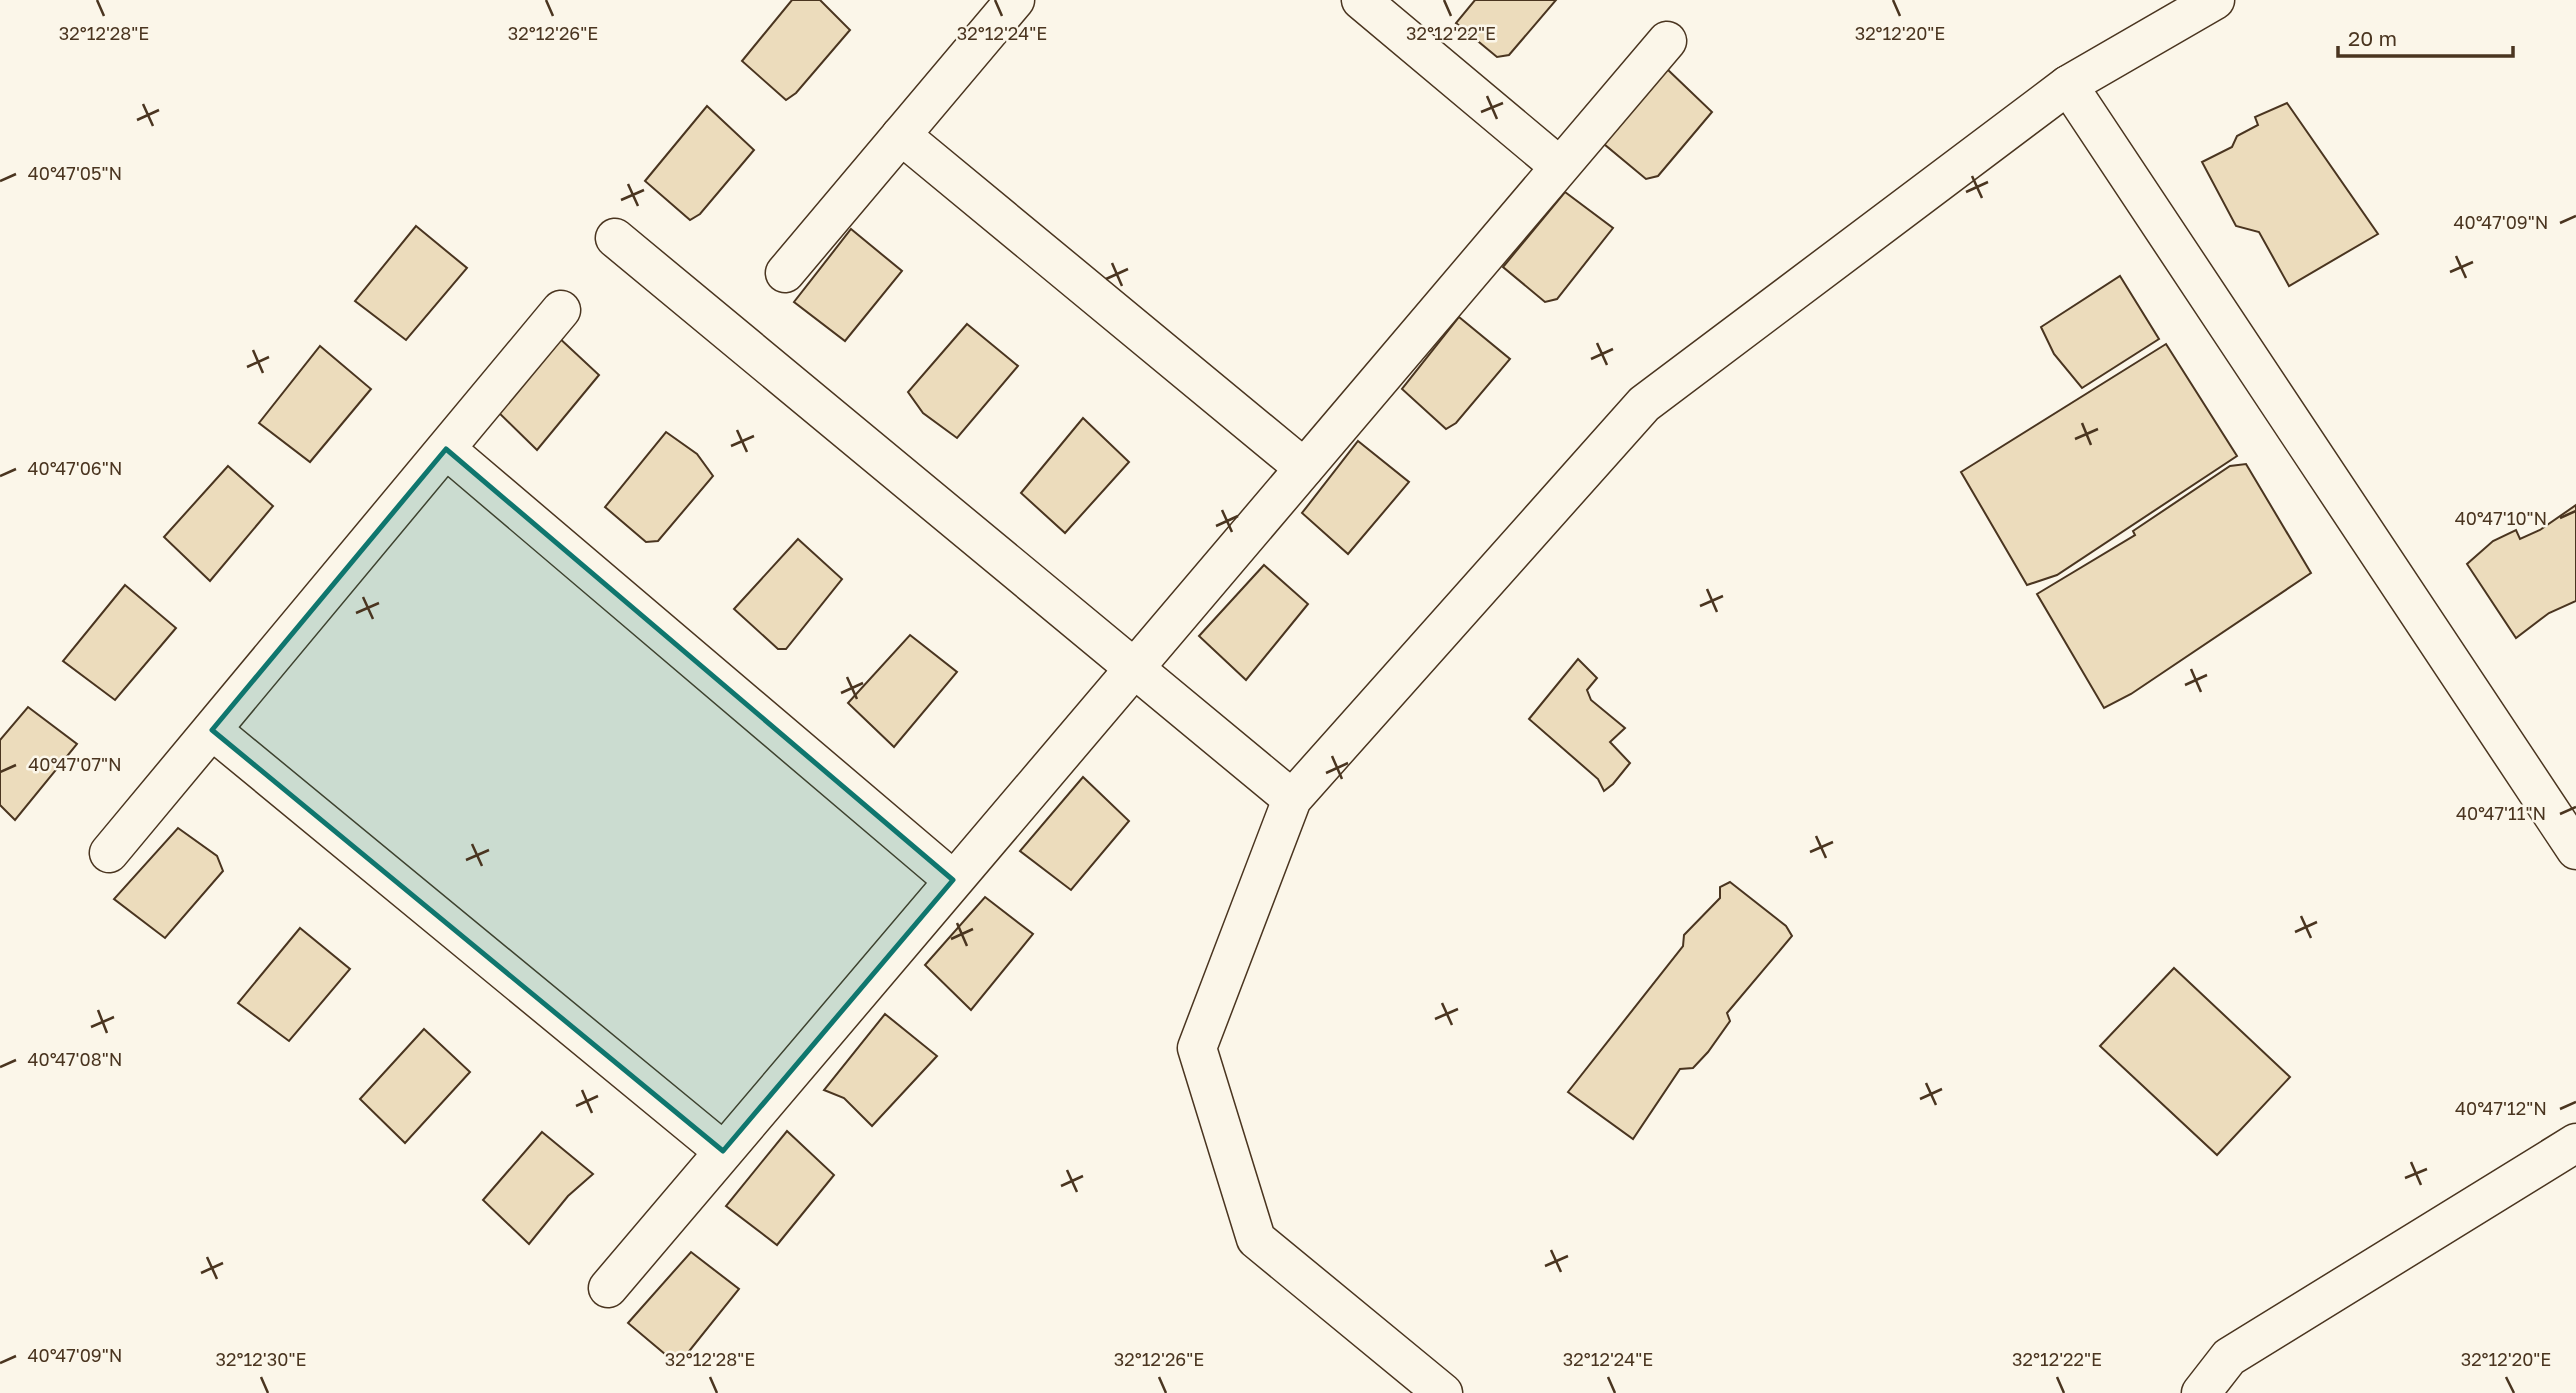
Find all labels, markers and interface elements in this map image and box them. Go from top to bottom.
scale bar [2338,14,2513,58]
text: 32°12'28"E [59,22,149,44]
text: 32°12'26"E [508,22,598,44]
text: 32°12'24"E [957,22,1047,44]
text: 32°12'22"E [1406,22,1496,44]
text: 32°12'20"E [1855,22,1945,44]
text: 20 m [2348,25,2397,51]
text: 40°47'05"N [28,162,122,184]
text: 40°47'09"N [2454,211,2548,233]
text: 40°47'06"N [28,457,122,479]
text: 40°47'10"N [2455,507,2547,529]
text: 40°47'07"N [28,753,122,775]
text: 40°47'11"N [2456,802,2546,824]
text: 40°47'08"N [28,1048,122,1070]
text: 40°47'12"N [2455,1097,2547,1119]
text: 40°47'09"N [28,1344,122,1366]
text: 32°12'30"E [216,1348,306,1370]
text: 32°12'28"E [665,1348,755,1370]
text: 32°12'26"E [1114,1348,1204,1370]
text: 32°12'24"E [1563,1348,1653,1370]
text: 32°12'22"E [2012,1348,2102,1370]
text: 32°12'20"E [2461,1348,2551,1370]

